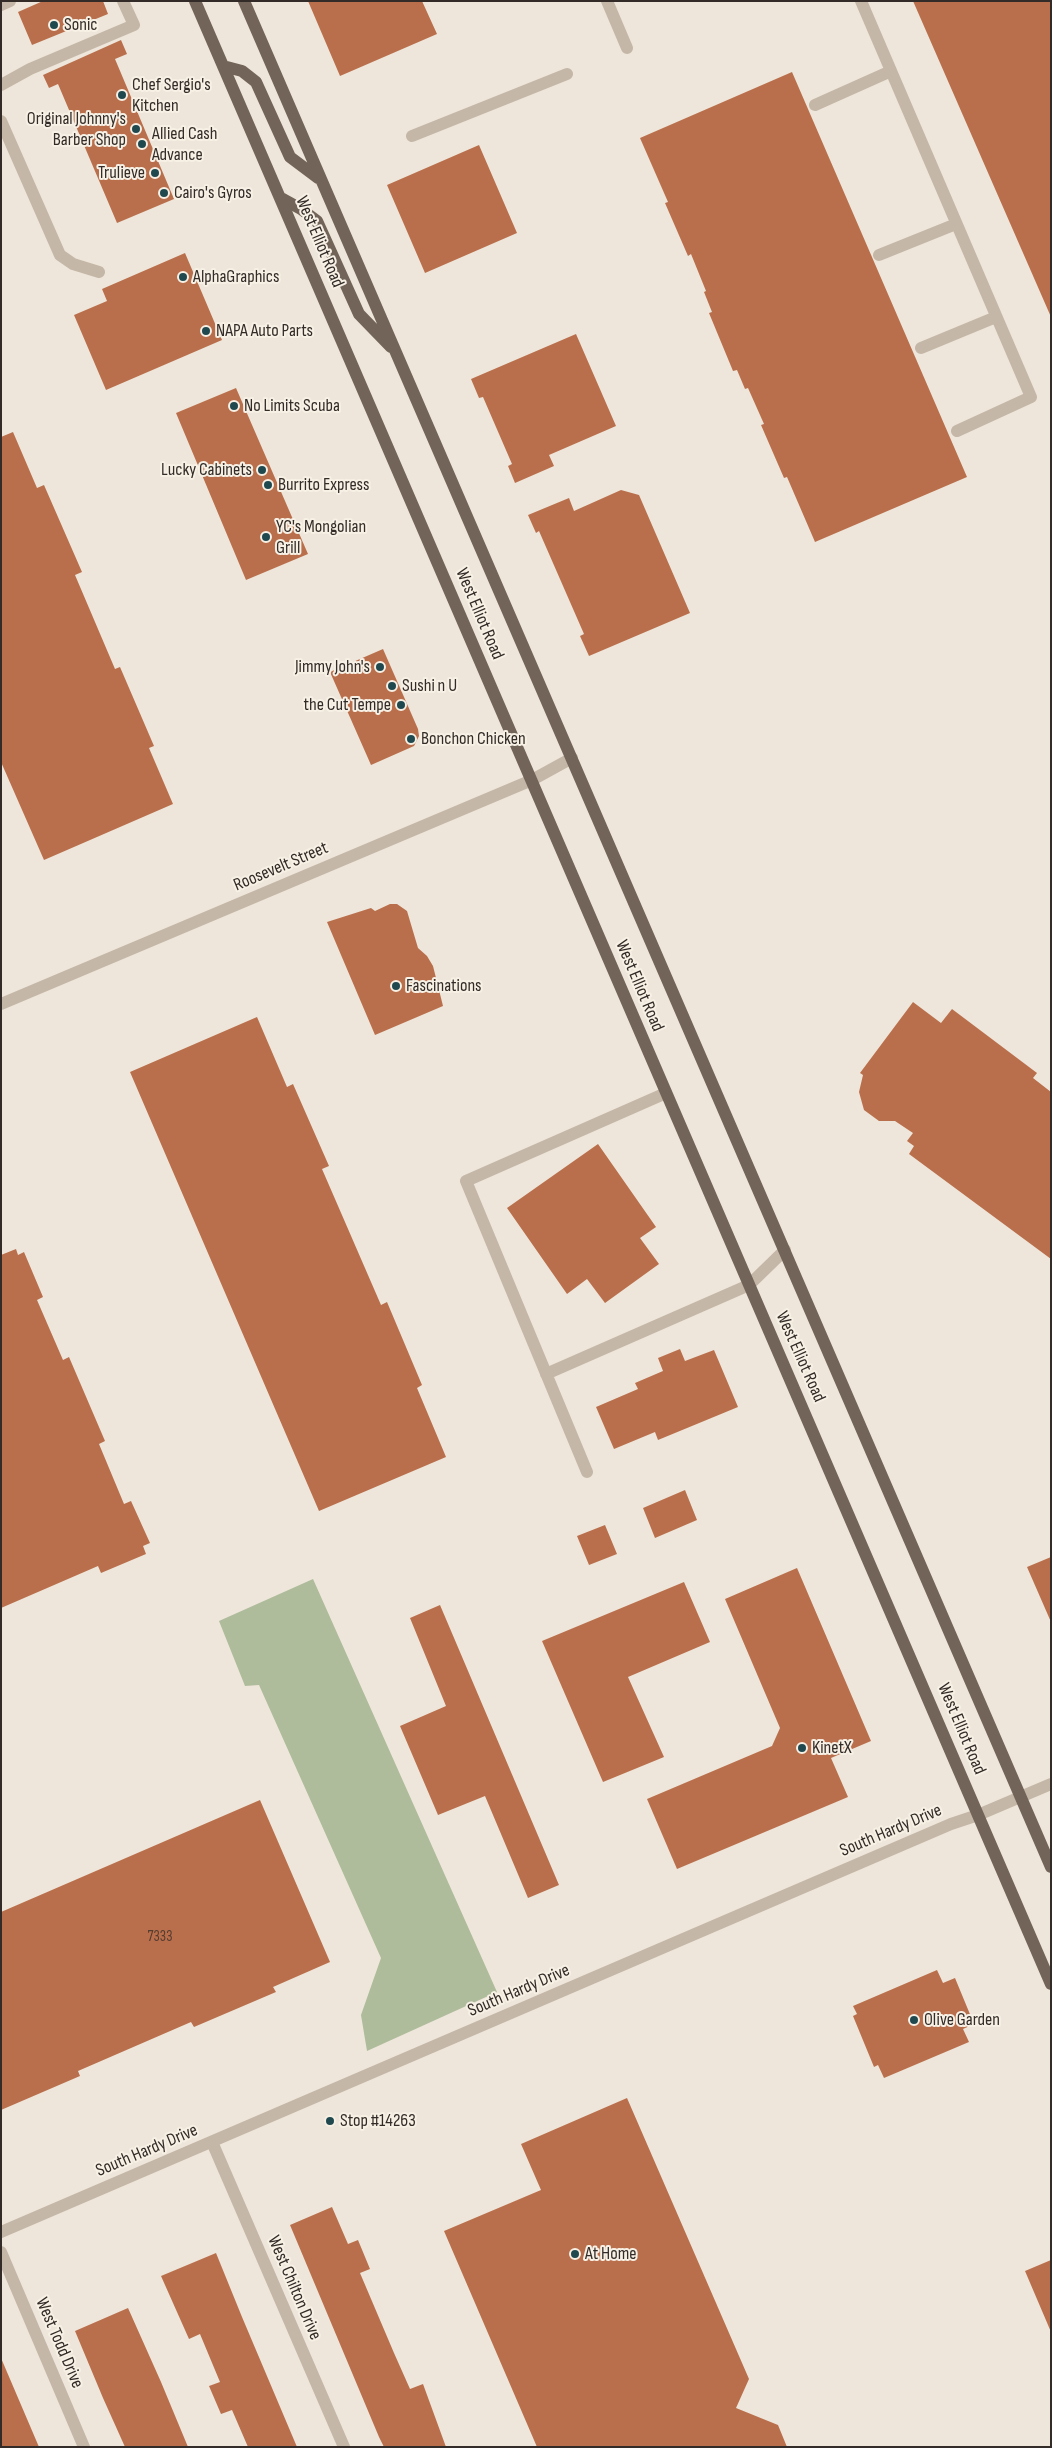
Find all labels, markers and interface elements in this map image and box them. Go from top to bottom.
place label: Sonic [64,14,97,36]
marker: Sonic [48,19,60,31]
place label: Chef Sergio's Kitchen [132,74,211,116]
marker: Chef Sergio's Kitchen [116,89,128,101]
place label: Original Johnny's Barber Shop [27,108,126,150]
marker: Original Johnny's Barber Shop [130,123,142,135]
place label: Allied Cash Advance [152,123,217,166]
marker: Allied Cash Advance [136,138,148,150]
place label: Trulieve [98,162,145,184]
marker: Trulieve [149,167,161,179]
place label: Cairo's Gyros [174,182,252,204]
marker: Cairo's Gyros [158,187,170,199]
street label: West Elliot Road [290,193,348,291]
place label: AlphaGraphics [193,266,279,288]
marker: AlphaGraphics [177,271,189,283]
place label: NAPA Auto Parts [216,320,313,342]
marker: NAPA Auto Parts [200,325,212,337]
place label: No Limits Scuba [244,395,340,417]
marker: No Limits Scuba [228,400,240,412]
place label: Lucky Cabinets [161,459,252,481]
marker: Lucky Cabinets [256,464,268,476]
place label: Burrito Express [278,474,369,496]
marker: Burrito Express [262,479,274,491]
place label: YC's Mongolian Grill [276,516,366,558]
marker: YC's Mongolian Grill [260,531,272,543]
street label: West Elliot Road [450,565,508,663]
place label: Jimmy John's [295,656,370,678]
marker: Jimmy John's [374,661,386,673]
place label: Sushi n U [402,675,457,697]
marker: Sushi n U [386,680,398,692]
place label: the Cut Tempe [304,694,391,716]
marker: the Cut Tempe [395,699,407,711]
place label: Bonchon Chicken [421,728,526,750]
marker: Bonchon Chicken [405,733,417,745]
street label: Roosevelt Street [231,837,331,897]
street label: West Elliot Road [610,937,668,1035]
place label: Fascinations [406,975,482,997]
marker: Fascinations [390,980,402,992]
street label: West Elliot Road [770,1308,830,1406]
street label: West Elliot Road [932,1680,990,1778]
place label: KinetX [812,1737,852,1759]
marker: KinetX [796,1742,808,1754]
street label: South Hardy Drive [837,1800,945,1862]
house number: 7333 [148,1928,172,1946]
street label: South Hardy Drive [465,1960,573,2022]
place label: Olive Garden [924,2009,1000,2031]
marker: Olive Garden [908,2014,920,2026]
place label: Stop #14263 [340,2110,416,2132]
marker: Stop #14263 [324,2115,336,2127]
street label: South Hardy Drive [93,2120,201,2182]
street label: West Chilton Drive [262,2233,326,2343]
place label: At Home [585,2243,636,2265]
marker: At Home [569,2248,581,2260]
street label: West Todd Drive [30,2294,88,2392]

